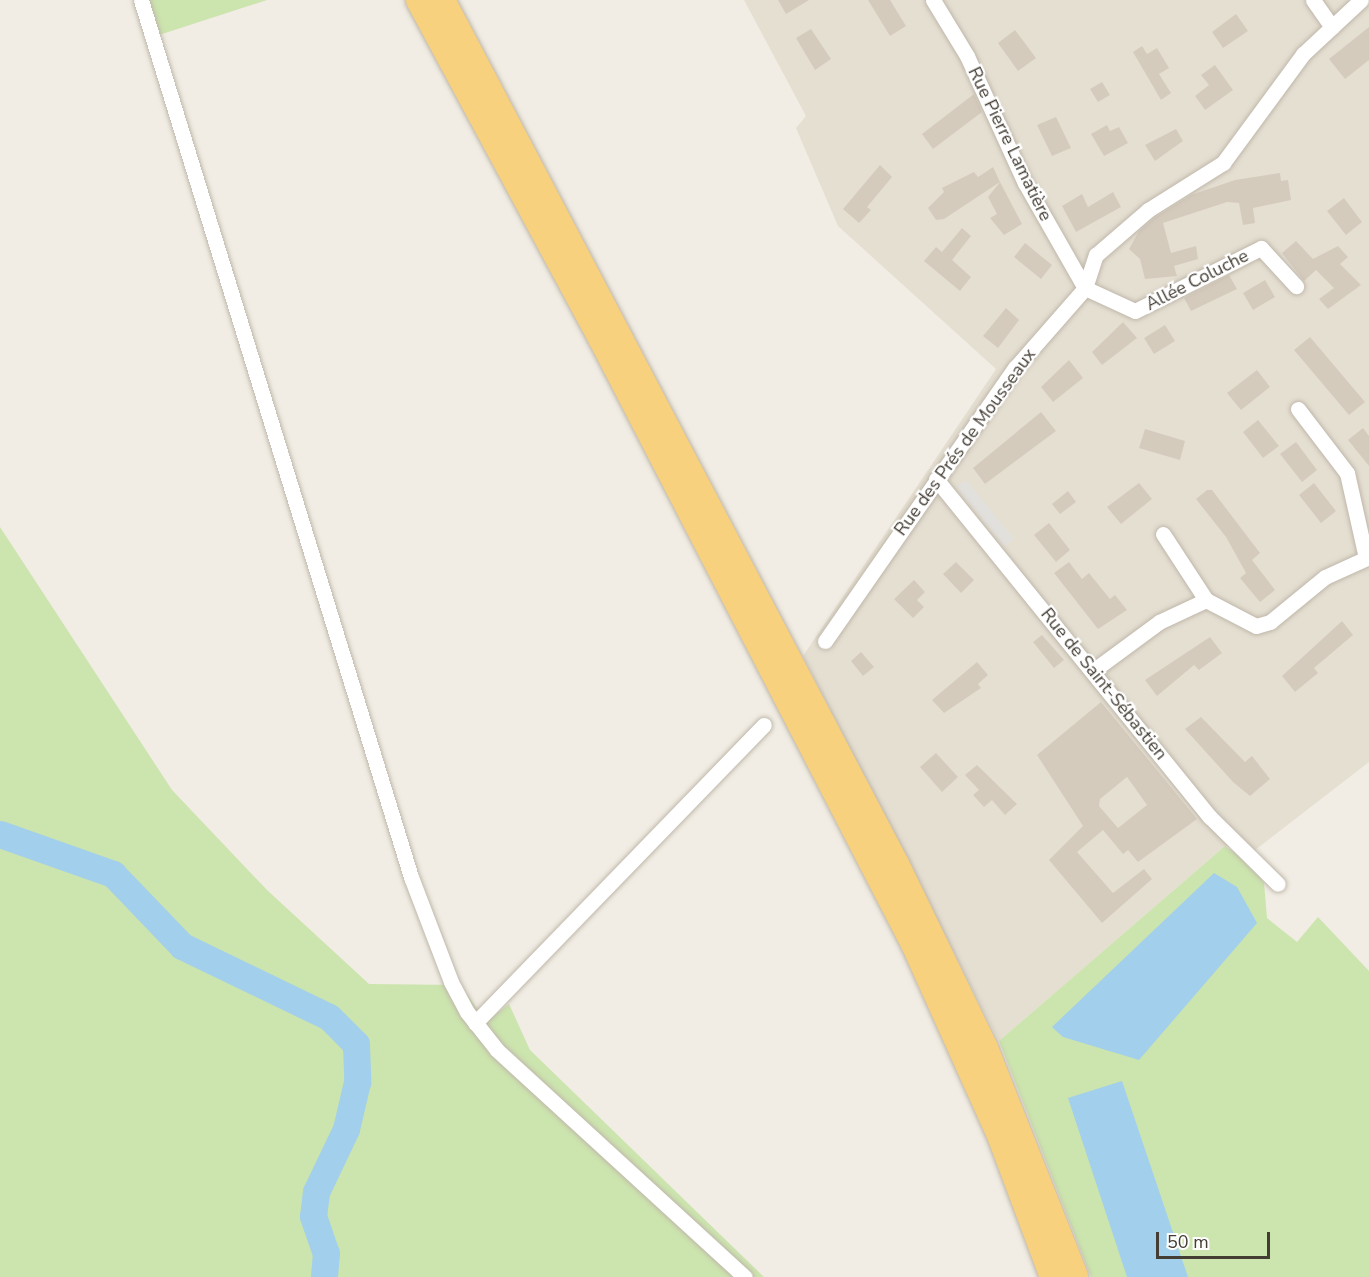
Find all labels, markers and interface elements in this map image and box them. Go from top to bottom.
street label: Rue Pierre Lamatière [963,63,1057,225]
street label: Allée Coluche [1142,245,1252,315]
street label: Rue des Prés de Mousseaux [890,344,1040,540]
street label: Rue de Saint-Sébastien [1036,604,1172,764]
scale bar [1159,1220,1273,1258]
text: 50 m [1167,1230,1209,1254]

